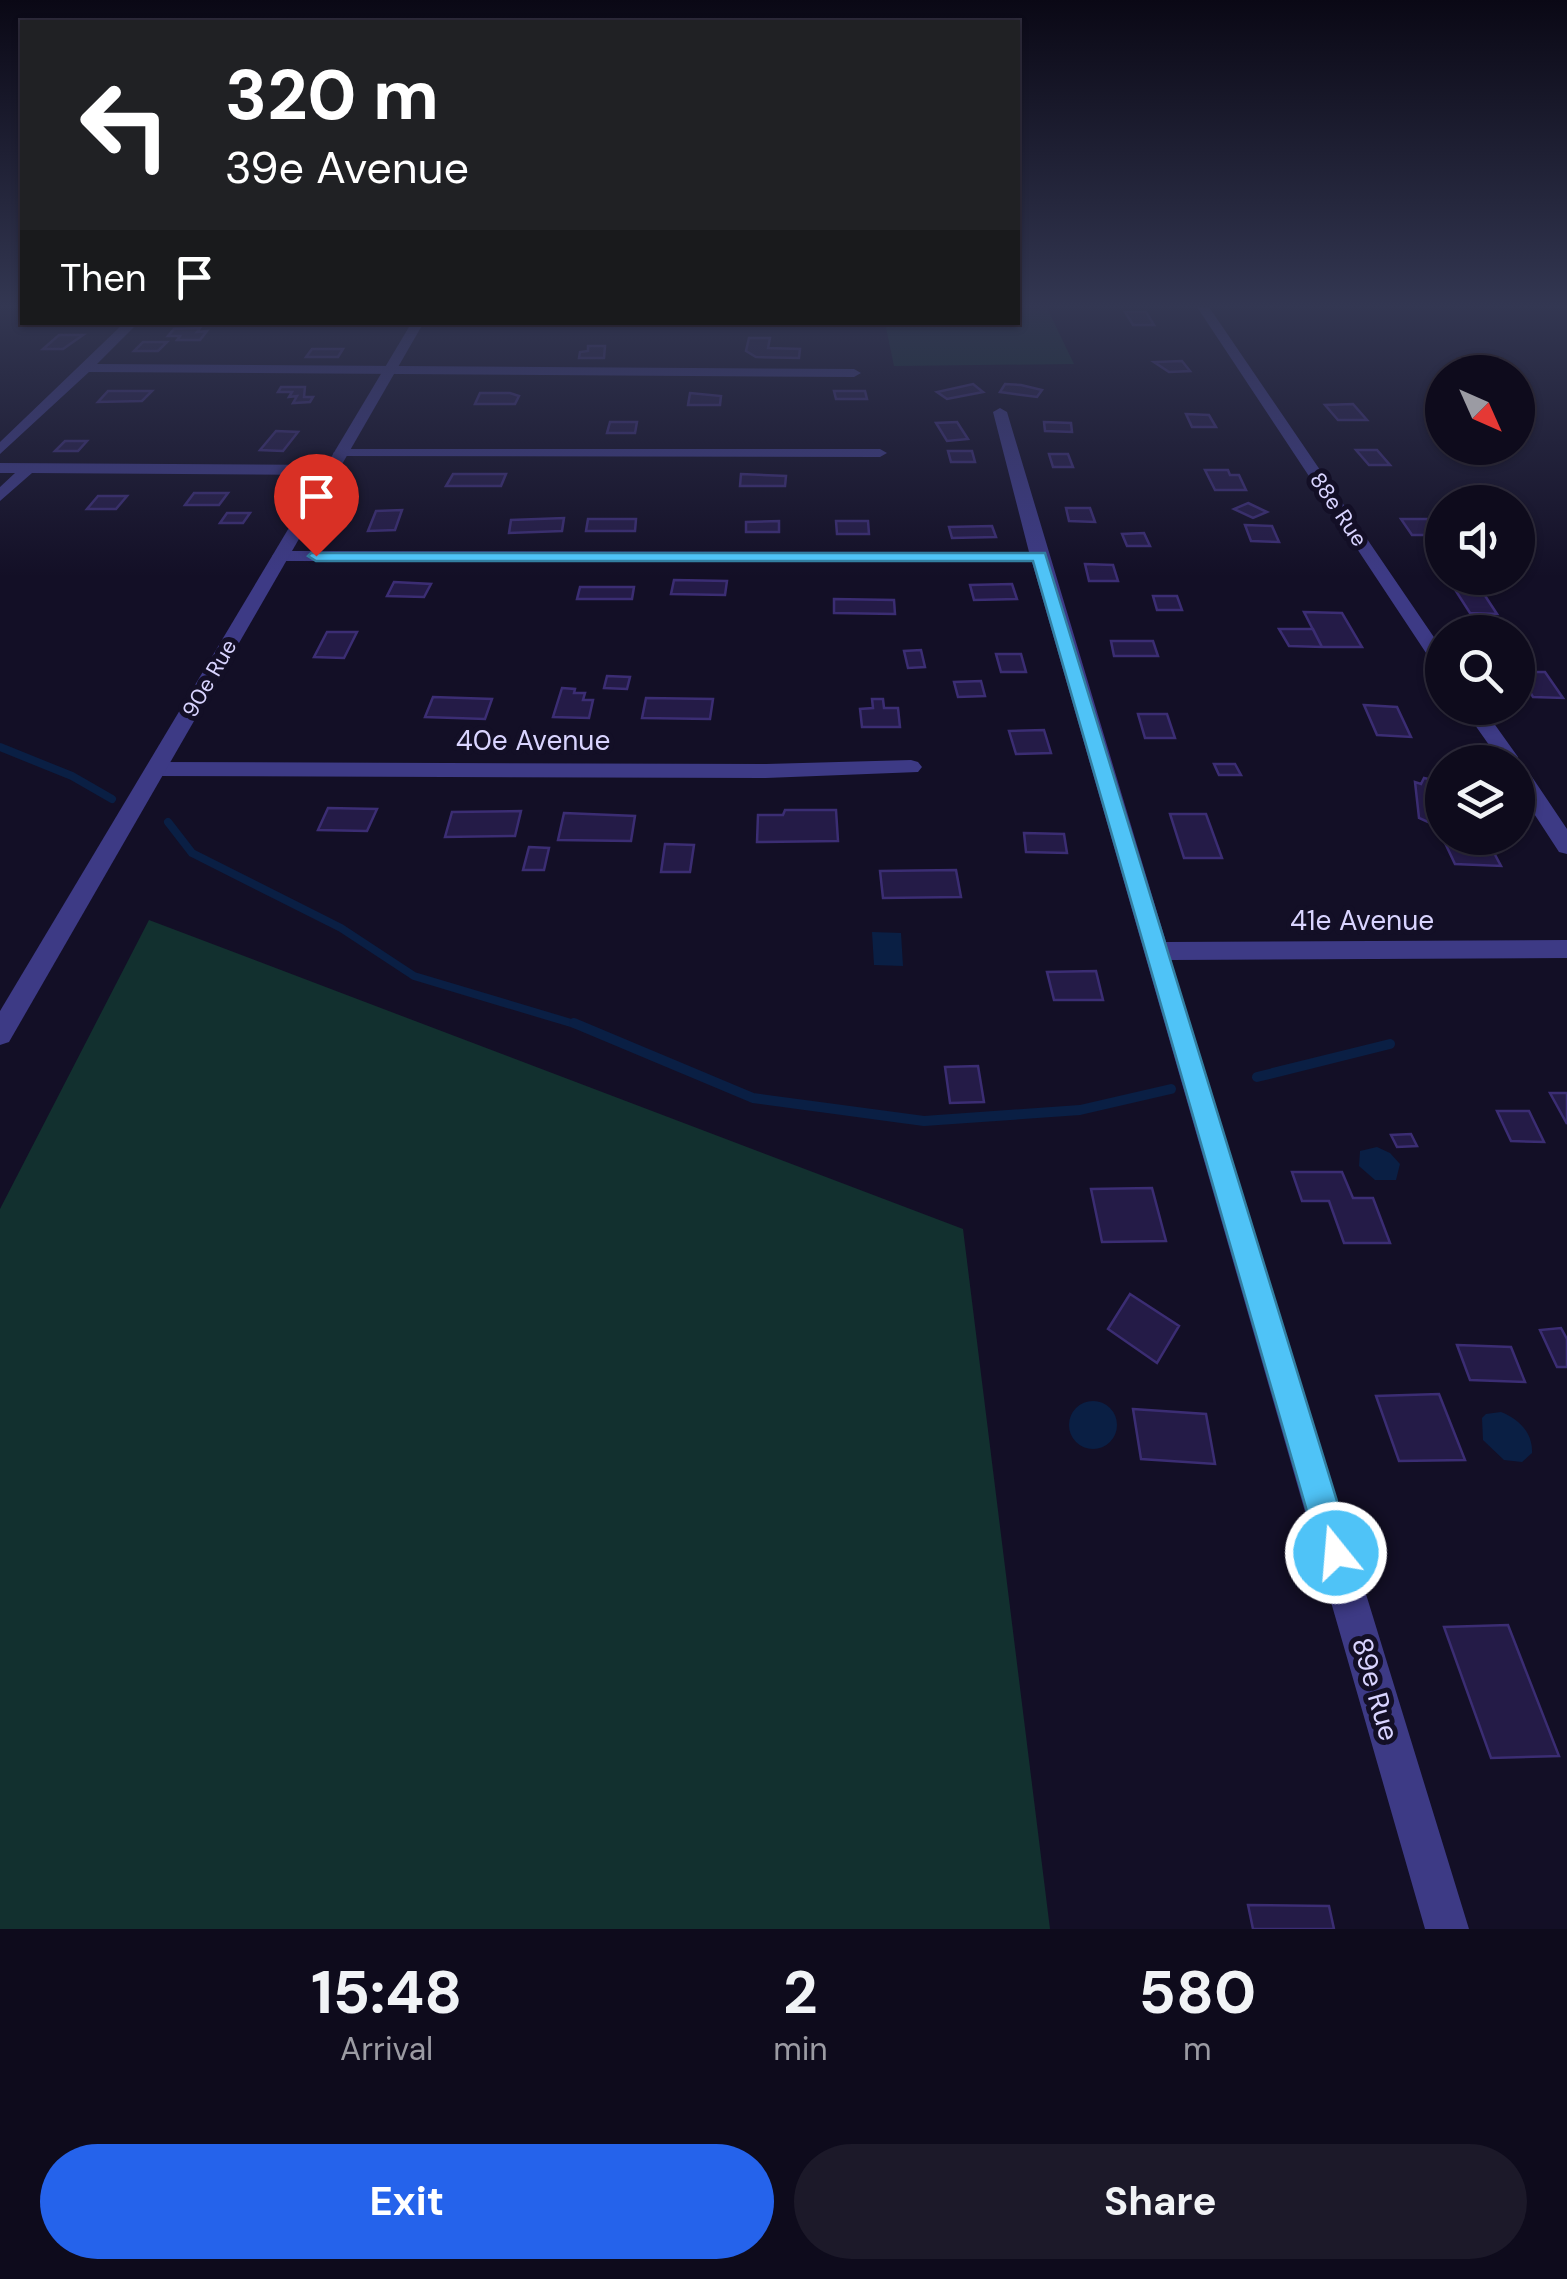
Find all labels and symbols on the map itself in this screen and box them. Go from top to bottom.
north arrow [1425,355,1535,465]
pin [274,454,359,557]
street label: 88e Rue [1303,467,1374,552]
street label: 90e Rue [176,634,243,722]
street label: 40e Avenue [456,722,610,759]
street label: 41e Avenue [1290,902,1434,939]
position arrow [1284,1501,1388,1605]
street label: 89e Rue [1343,1633,1408,1745]

